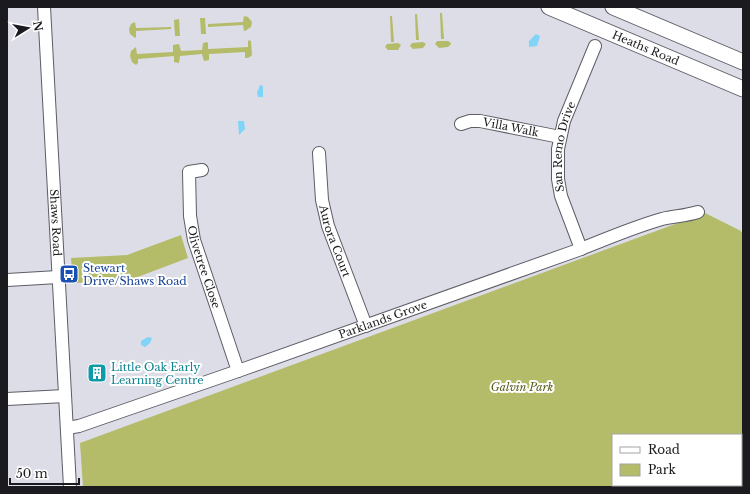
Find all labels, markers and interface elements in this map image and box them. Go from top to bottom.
north arrow [8,8,48,48]
text: N [30,20,46,33]
street label: Heaths Road [610,28,682,68]
street label: San Remo Drive [550,99,578,193]
street label: Villa Walk [481,115,540,140]
street label: Shaws Road [47,189,65,257]
street label: Aurora Court [316,203,354,280]
street label: Olivetree Close [185,224,223,310]
place label: Stewart Drive/Shaws Road [83,261,187,288]
bus stop icon: Stewart Drive/Shaws Road [58,263,80,285]
street label: Parklands Grove [337,297,429,342]
place label: Little Oak Early Learning Centre [111,360,203,387]
building icon: Little Oak Early Learning Centre [86,362,108,384]
park label: Galvin Park [491,380,553,394]
legend [612,434,742,486]
text: Road [648,442,680,457]
scale bar [10,460,79,486]
text: Park [648,462,676,477]
text: 50 m [16,466,48,481]

